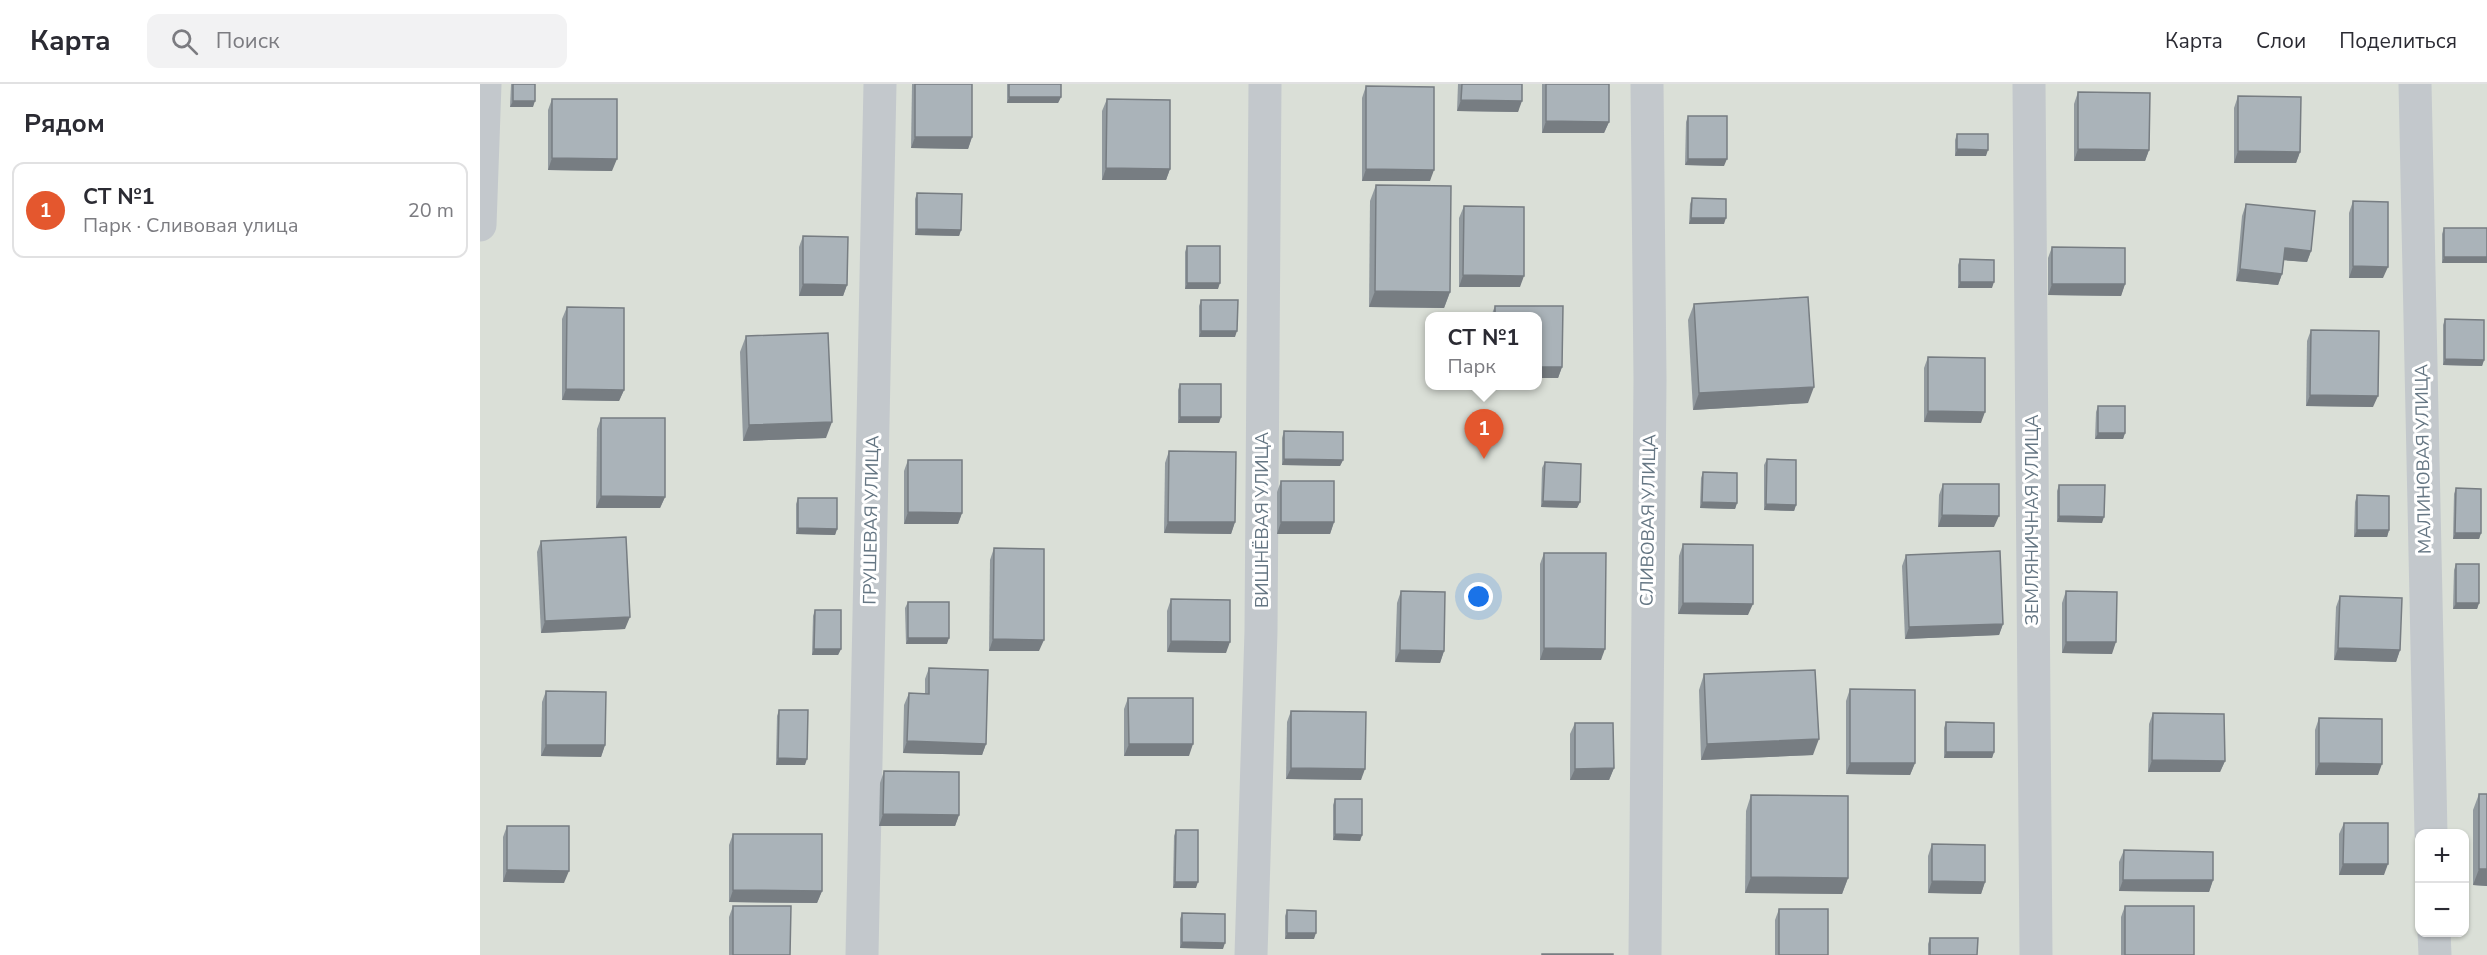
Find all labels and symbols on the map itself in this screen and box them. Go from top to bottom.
street label: МАЛИНОВАЯ УЛИЦА [2409,364,2437,554]
pin: 1 [1464,410,1504,459]
street label: ЗЕМЛЯНИЧНАЯ УЛИЦА [2020,414,2044,626]
street label: ВИШНЁВАЯ УЛИЦА [1250,432,1274,608]
street label: СЛИВОВАЯ УЛИЦА [1634,434,1662,606]
street label: ГРУШЕВАЯ УЛИЦА [858,435,884,605]
your location [1464,582,1493,611]

